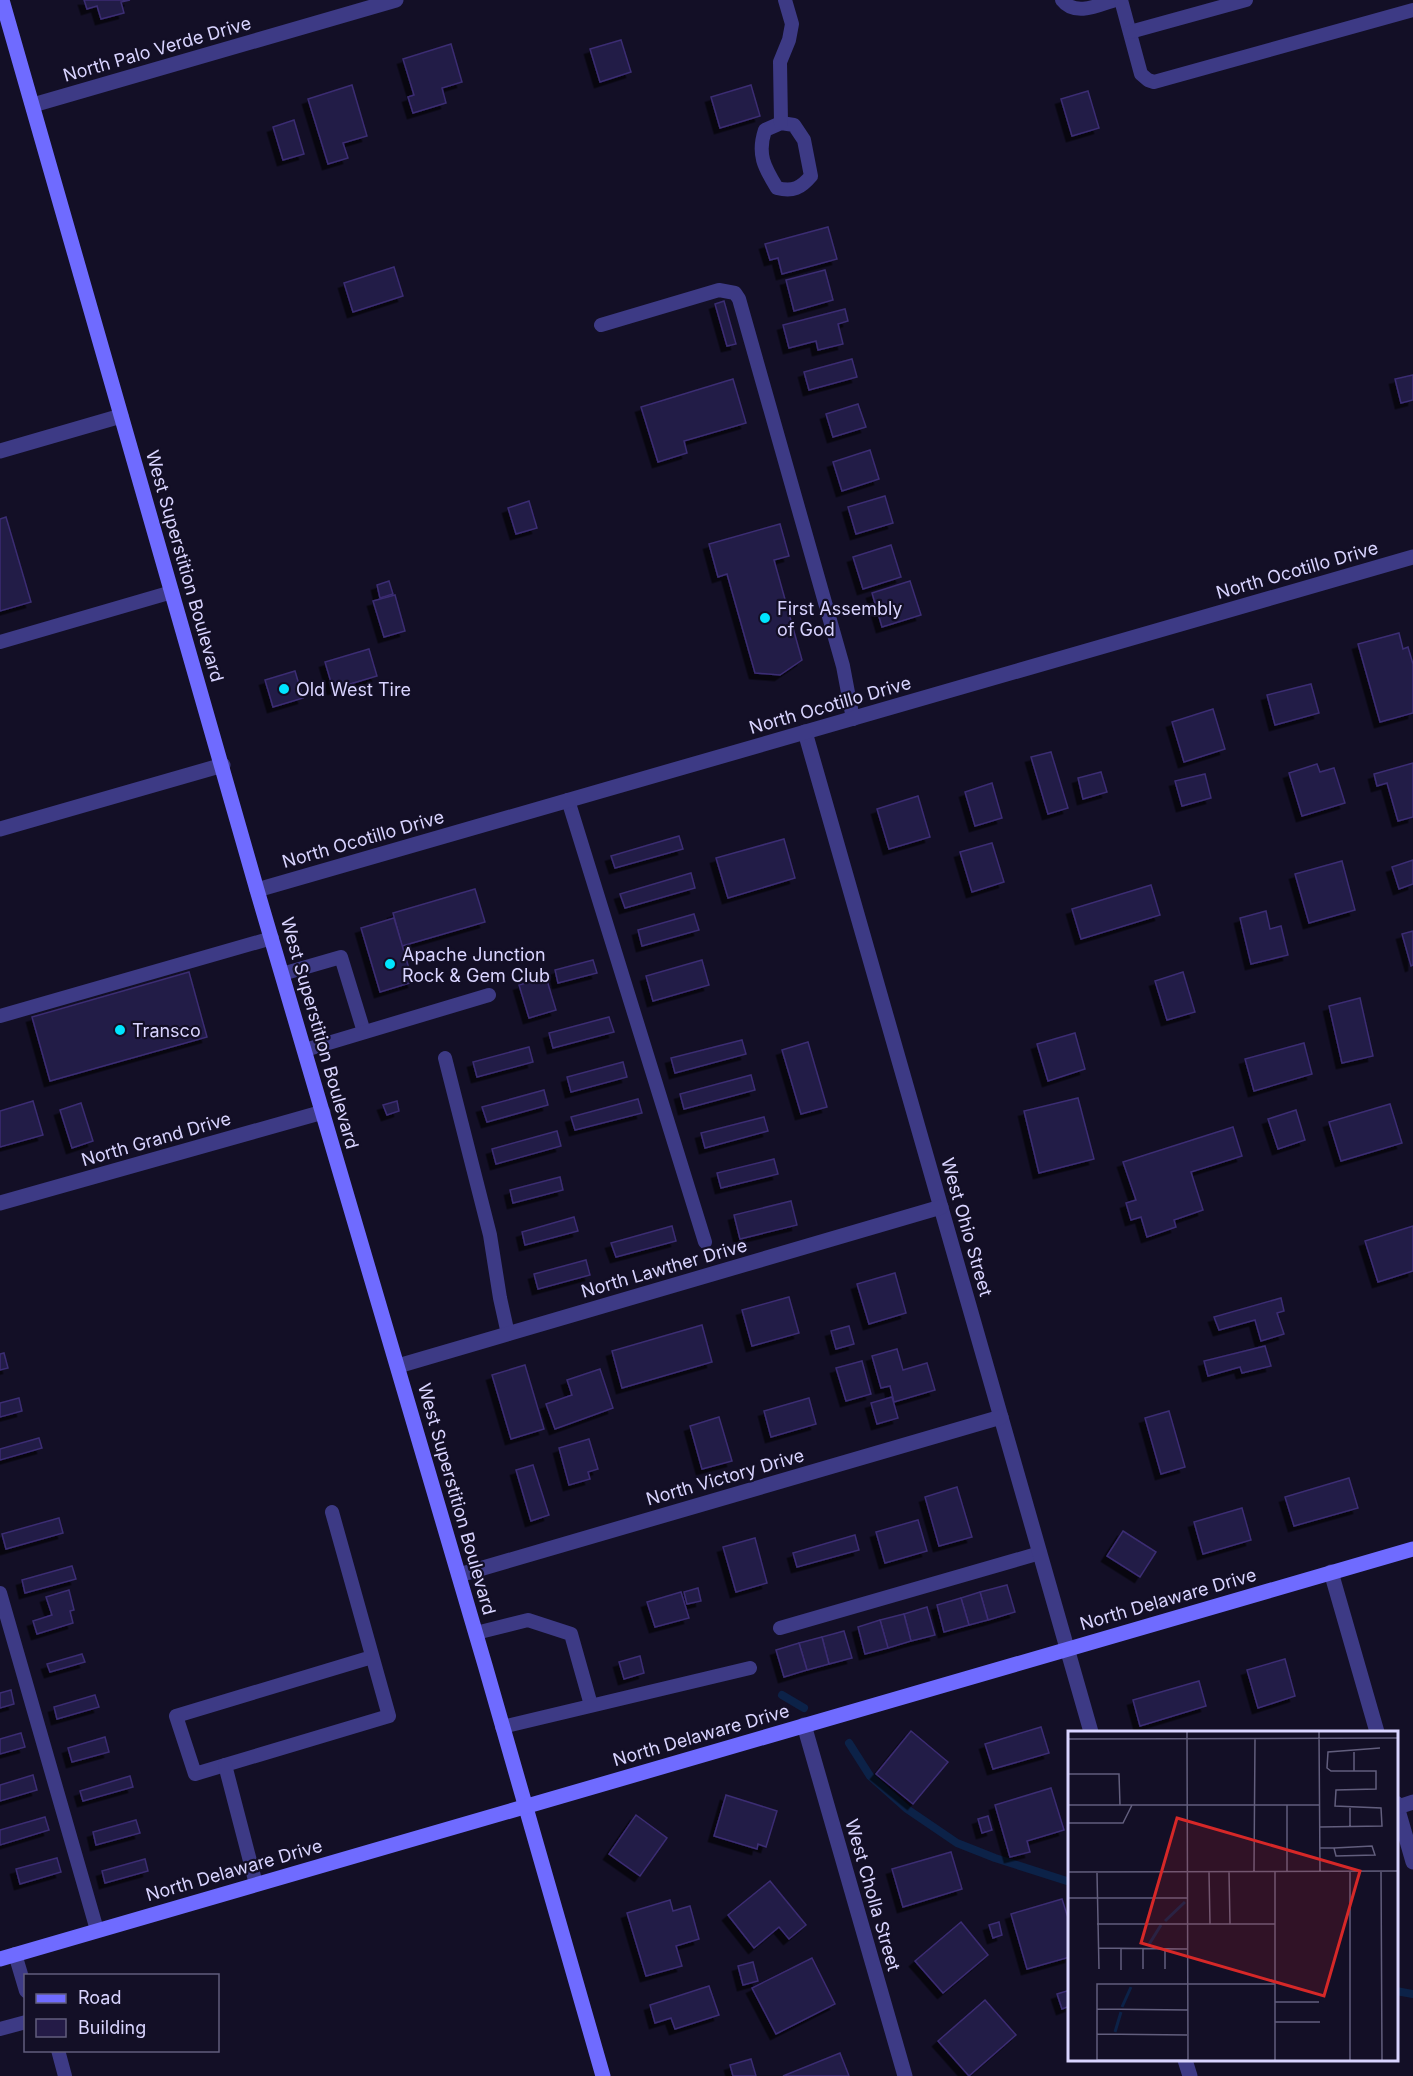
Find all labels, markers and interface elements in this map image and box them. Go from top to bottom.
street label: North Palo Verde Drive [61,12,253,86]
street label: West Superstition Boulevard [142,448,228,684]
street label: North Ocotillo Drive [1214,537,1380,603]
place label: First Assembly of God [777,598,902,640]
marker: First Assembly of God [758,611,772,625]
street label: North Ocotillo Drive [747,672,913,738]
place label: Old West Tire [296,679,411,700]
marker: Old West Tire [277,682,291,696]
street label: North Ocotillo Drive [280,806,446,872]
street label: West Superstition Boulevard [277,915,363,1151]
place label: Apache Junction Rock & Gem Club [402,944,550,986]
marker: Apache Junction Rock & Gem Club [383,957,397,971]
place label: Transco [132,1020,201,1041]
marker: Transco [113,1023,127,1037]
street label: North Grand Drive [79,1108,233,1170]
street label: West Ohio Street [937,1155,997,1299]
street label: North Lawther Drive [579,1234,749,1302]
street label: West Superstition Boulevard [414,1381,500,1617]
street label: North Victory Drive [644,1444,806,1510]
street label: North Delaware Drive [1077,1564,1259,1634]
street label: North Delaware Drive [610,1700,792,1770]
inset map [1068,1731,1398,2061]
street label: West Cholla Street [841,1817,905,1973]
street label: North Delaware Drive [143,1835,325,1905]
legend [24,1974,219,2052]
text: Road [78,1987,121,2008]
text: Building [78,2017,146,2038]

